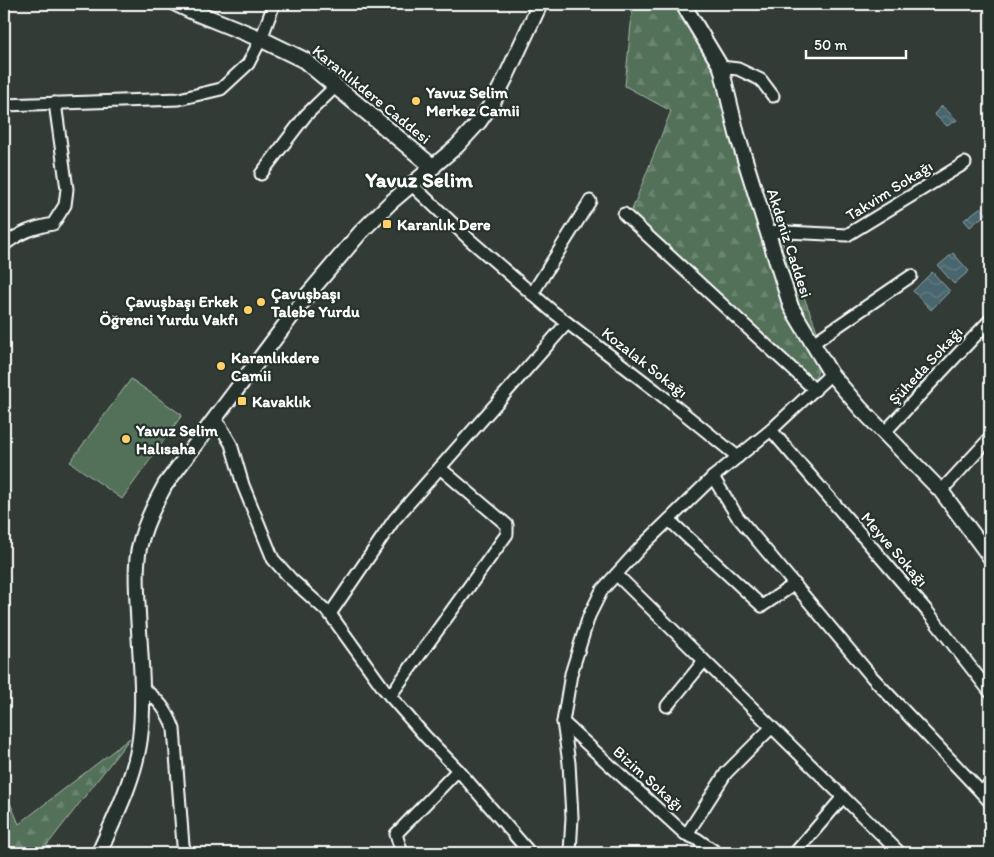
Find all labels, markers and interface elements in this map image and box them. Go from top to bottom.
scale bar [806,28,906,60]
text: 50 m [814,36,847,54]
street label: Karanlıkdere Caddesi [309,41,435,148]
place label: Yavuz Selim Merkez Camii [425,83,520,120]
marker: Yavuz Selim Merkez Camii [410,95,422,107]
street label: Takvim Sokağı [842,156,936,225]
district label: Yavuz Selim [364,167,473,192]
street label: Akdeniz Caddesi [763,186,816,300]
place label: Karanlık Dere [397,215,491,234]
marker: Karanlık Dere [381,218,393,230]
place label: Çavuşbaşı Talebe Yurdu [270,284,360,321]
place label: Çavuşbaşı Erkek Öğrenci Yurdu Vakfı [99,292,239,330]
marker: Çavuşbaşı Talebe Yurdu [255,296,267,308]
marker: Çavuşbaşı Erkek Öğrenci Yurdu Vakfı [242,304,254,316]
street label: Şüheda Sokağı [884,322,966,408]
street label: Kozalak Sokağı [598,323,691,402]
place label: Karanlıkdere Camii [231,348,320,385]
marker: Karanlıkdere Camii [215,360,227,372]
place label: Kavaklık [252,392,312,411]
marker: Kavaklık [236,395,248,407]
place label: Yavuz Selim Halısaha [135,421,219,458]
marker: Yavuz Selim Halısaha [120,433,132,445]
street label: Meyve Sokağı [857,508,932,590]
street label: Bizim Sokağı [609,742,688,815]

